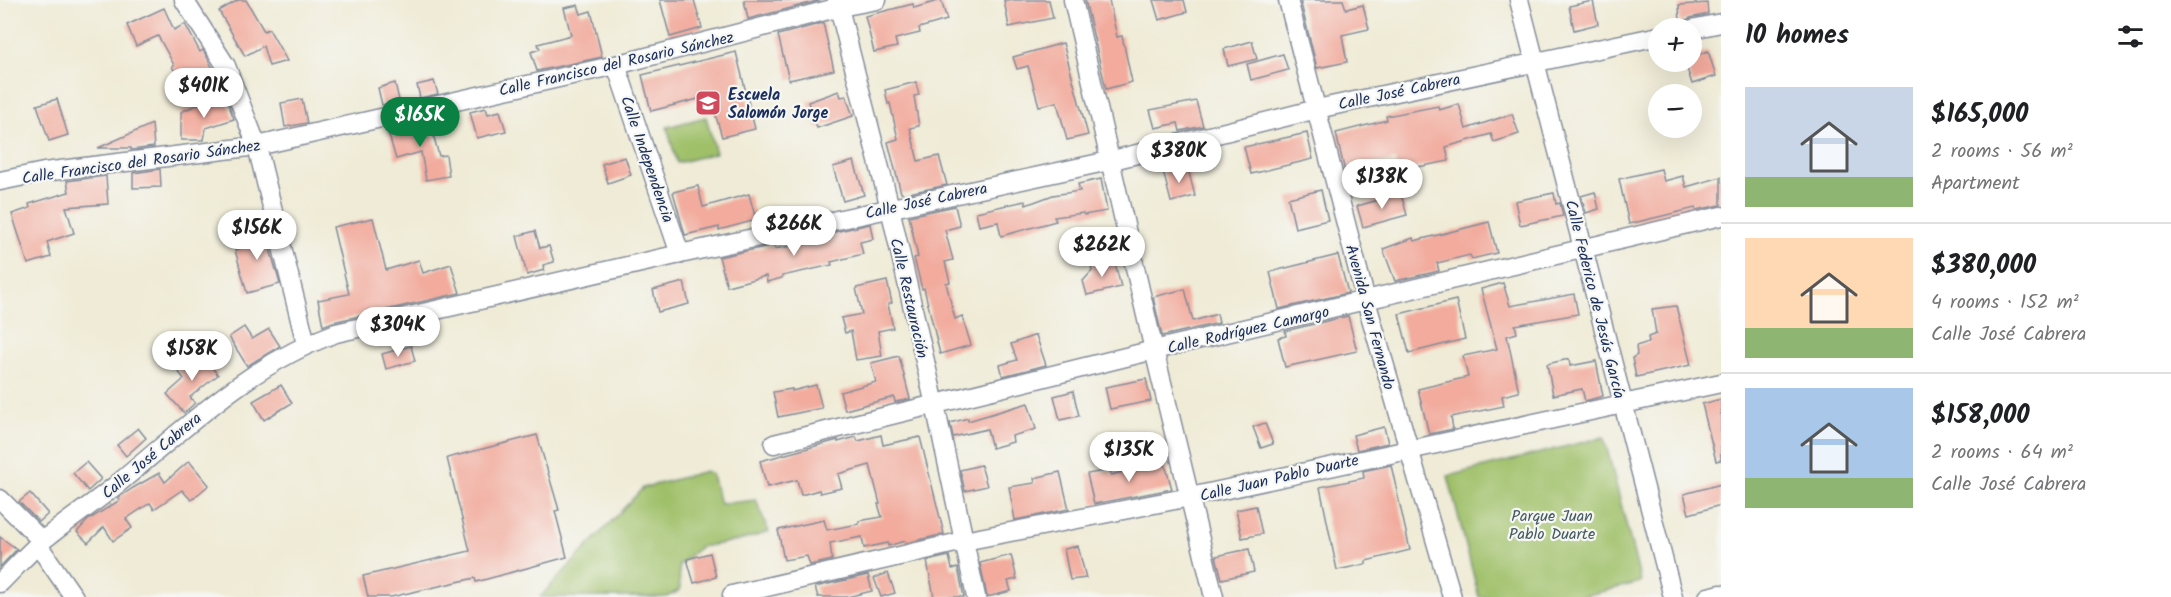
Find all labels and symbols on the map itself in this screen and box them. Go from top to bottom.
street label: Calle Francisco del Rosario Sánchez [496,25,736,104]
street label: Calle José Cabrera [1336,67,1463,118]
pin: $401K [162,68,246,119]
place label: Escuela Salomón Jorge [728,83,828,126]
school or university icon: Escuela Salomón Jorge [693,88,723,118]
street label: Calle Independencia [613,93,680,226]
pin: $165K [378,97,462,148]
street label: Calle Francisco del Rosario Sánchez [20,133,262,192]
pin: $380K [1137,133,1221,184]
pin: $138K [1340,159,1424,210]
street label: Calle José Cabrera [863,176,990,227]
street label: Calle Federico de Jesús García [1558,197,1631,401]
pin: $266K [752,206,836,257]
pin: $156K [215,210,299,261]
pin: $262K [1060,227,1144,278]
street label: Calle Restauración [883,236,935,361]
street label: Avenida San Fernando [1338,242,1401,393]
street label: Calle Rodríguez Camargo [1165,300,1332,361]
pin: $304K [356,307,440,358]
pin: $158K [150,331,234,382]
street label: Calle José Cabrera [96,407,208,506]
pin: $135K [1087,432,1171,483]
street label: Calle Juan Pablo Duarte [1197,448,1361,509]
park label: Parque Juan Pablo Duarte [1509,504,1595,547]

